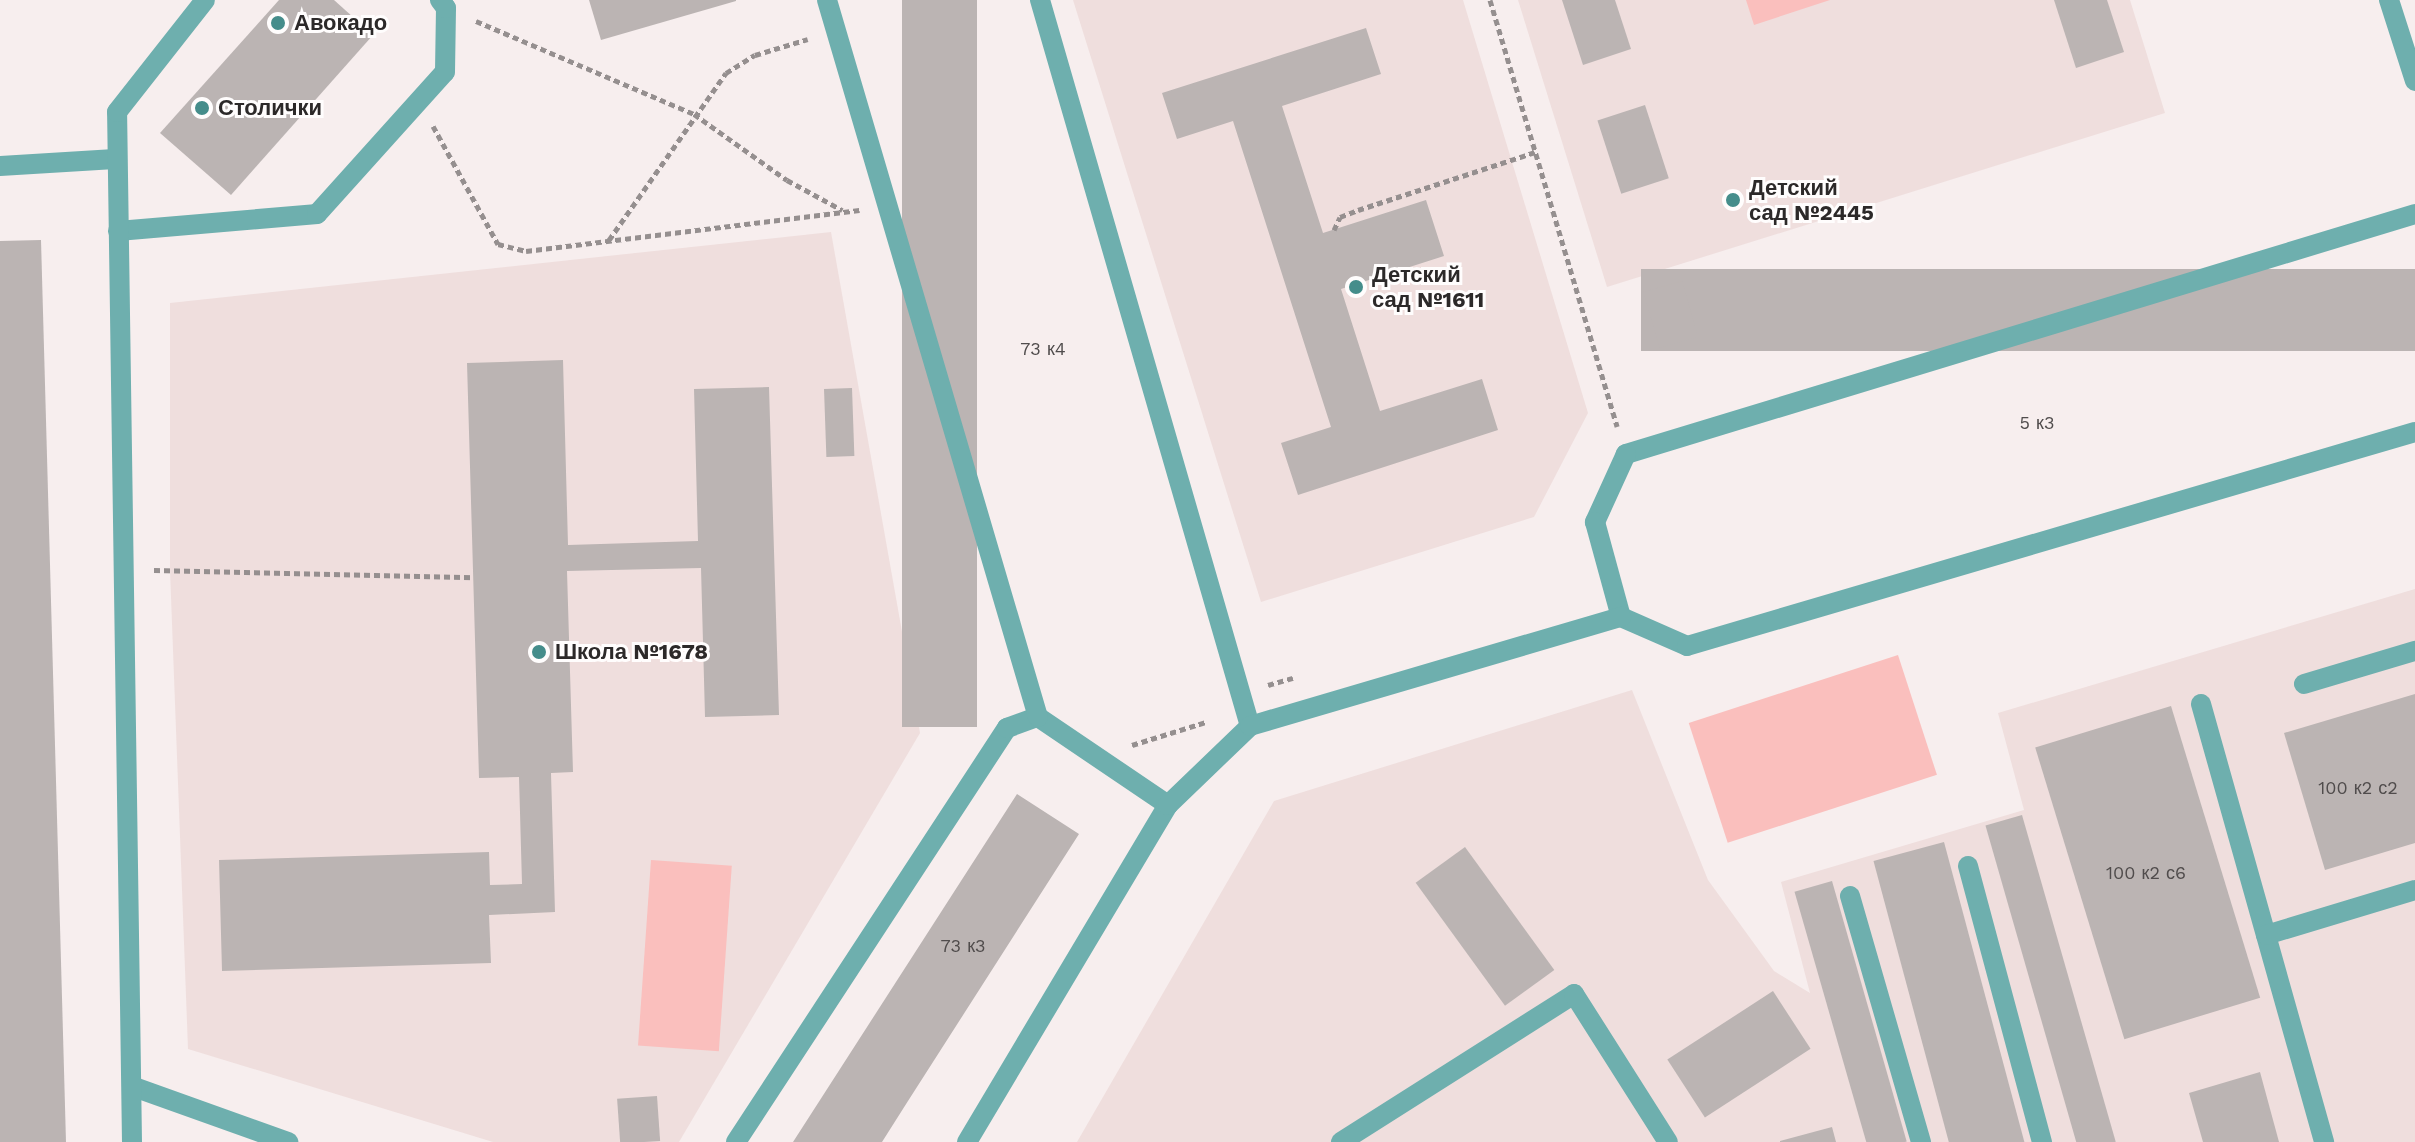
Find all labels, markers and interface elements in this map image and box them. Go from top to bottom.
place label: Авокадо [294,10,387,36]
marker: Авокадо [269,14,287,32]
place label: Столички [218,95,322,121]
marker: Столички [193,99,211,117]
place label: Детский сад №2445 [1749,174,1874,226]
marker: Детский сад №2445 [1724,191,1742,209]
place label: Детский сад №1611 [1372,261,1484,312]
marker: Детский сад №1611 [1347,278,1365,296]
house number: 73 к4 [1020,338,1066,360]
house number: 5 к3 [2020,412,2054,434]
place label: Школа №1678 [555,639,708,665]
marker: Школа №1678 [530,643,548,661]
house number: 100 к2 с2 [2318,777,2398,799]
house number: 100 к2 с6 [2106,862,2186,884]
house number: 73 к3 [940,935,986,957]

